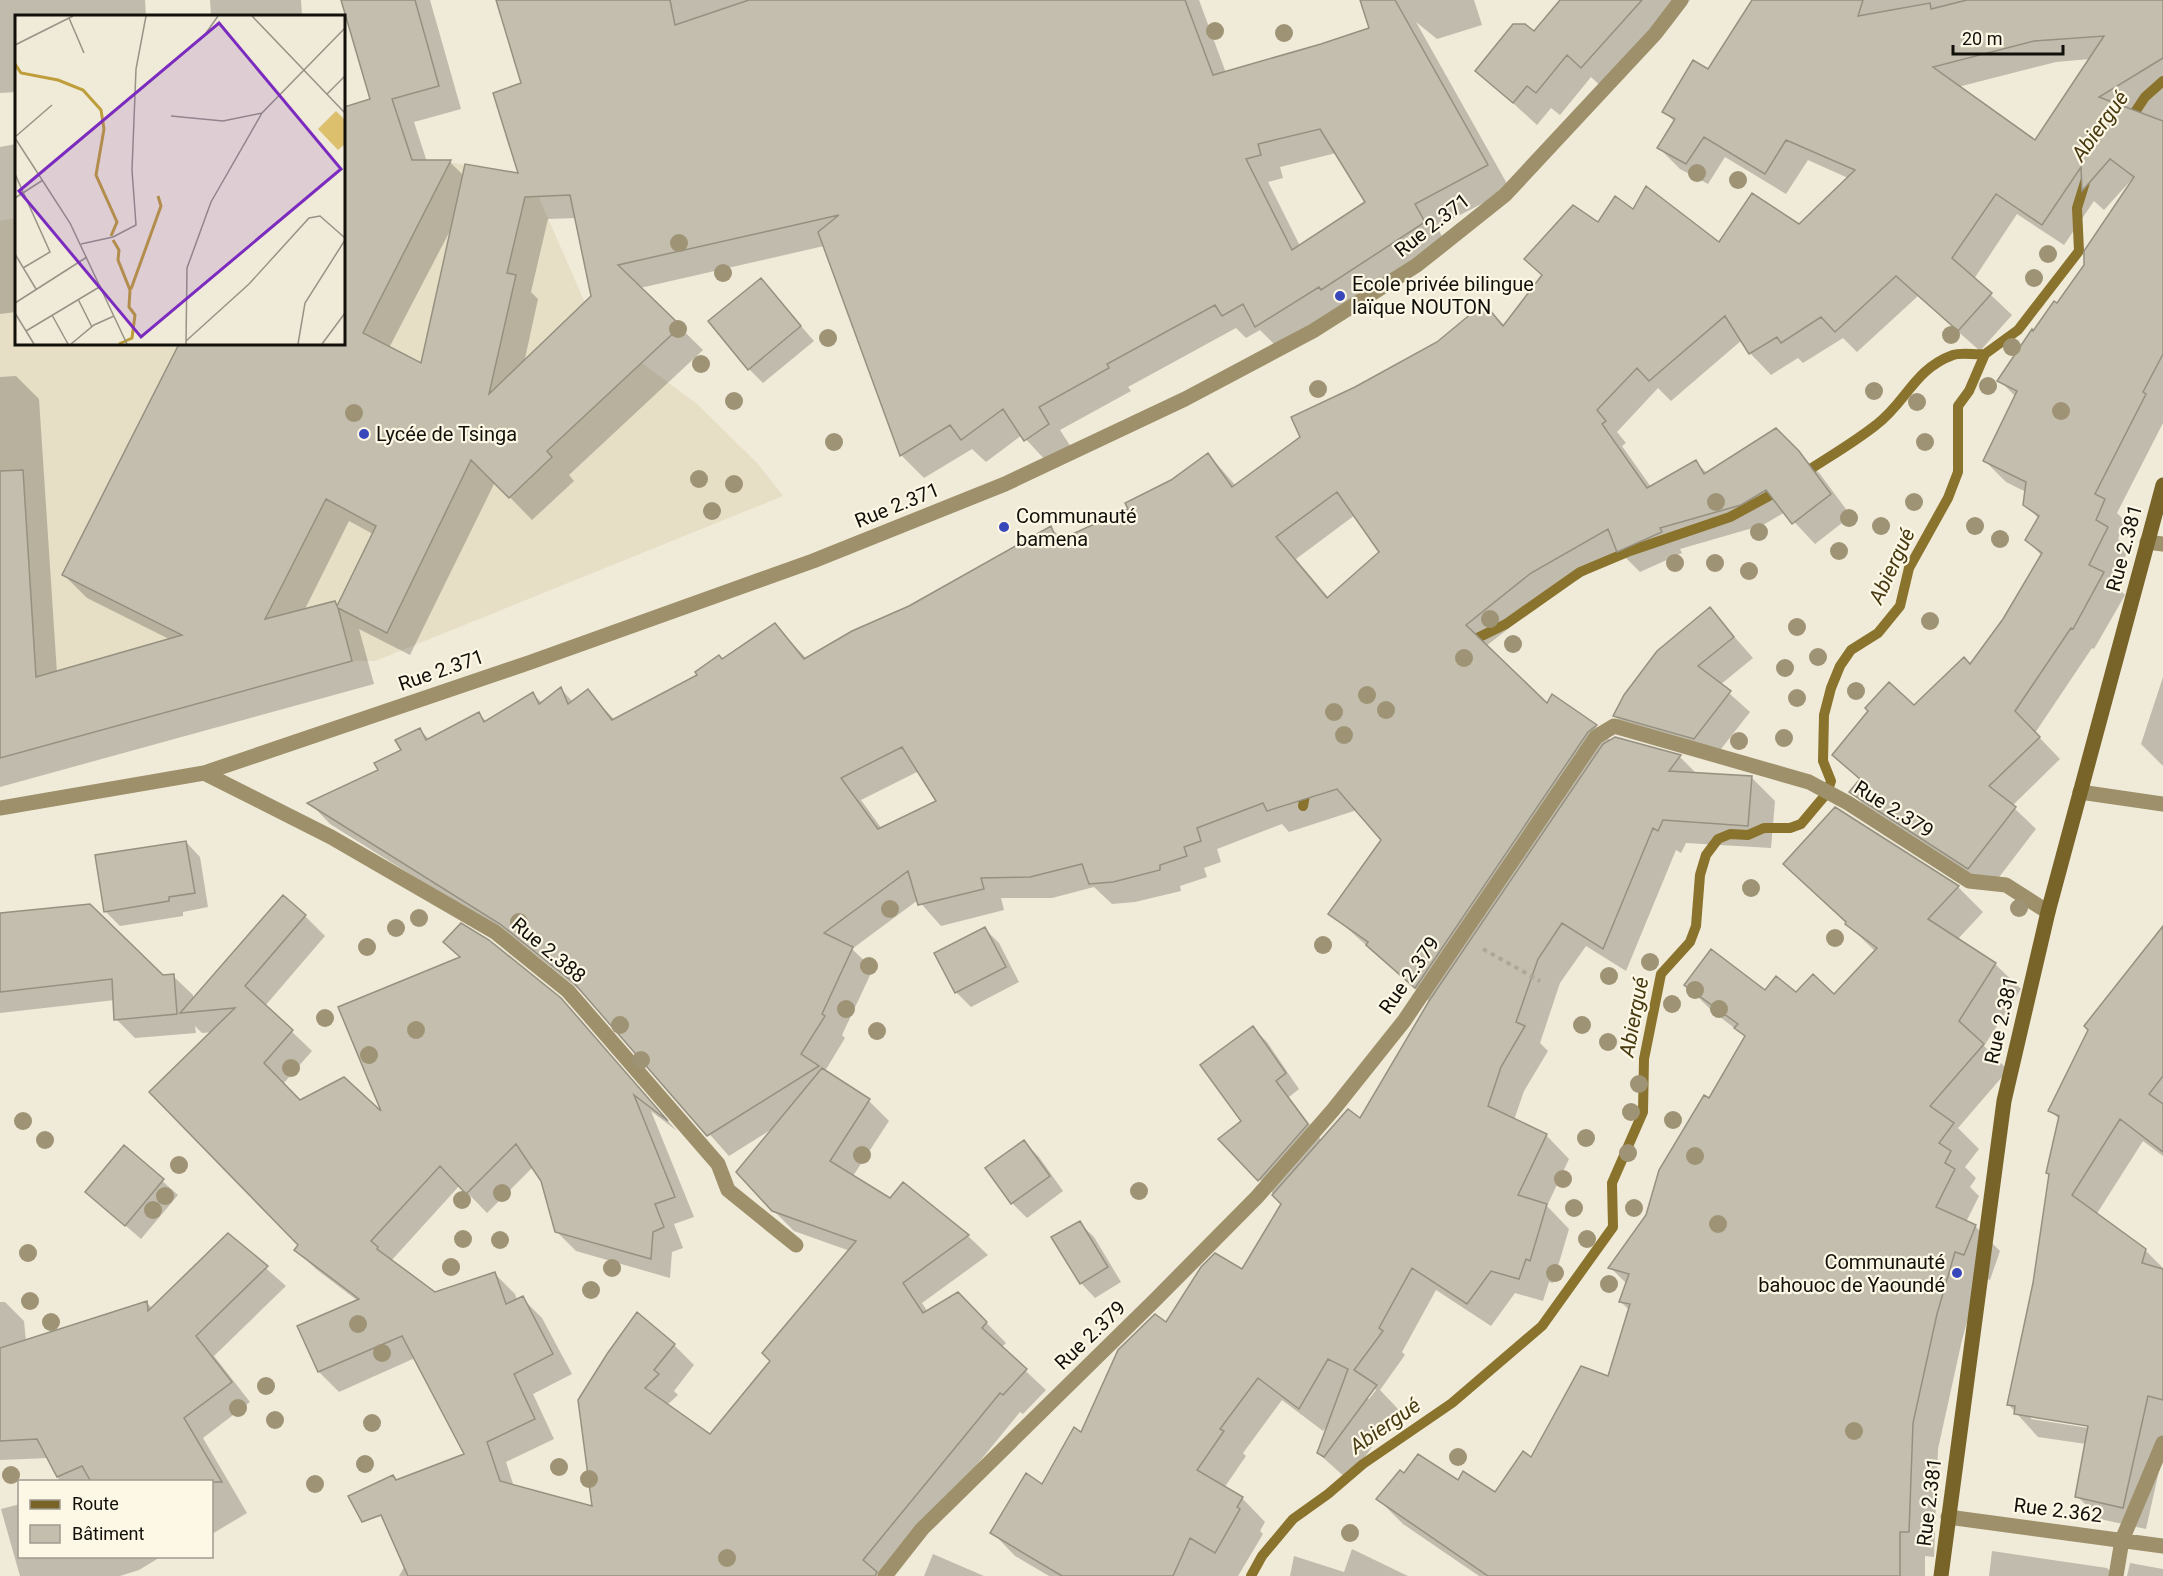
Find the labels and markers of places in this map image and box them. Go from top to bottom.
place label: Ecole privée bilingue laïque NOUTON [1352,272,1534,319]
marker: Ecole privée bilingue laïque NOUTON [1333,289,1347,303]
place label: Lycée de Tsinga [376,422,517,446]
marker: Lycée de Tsinga [357,427,371,441]
place label: Communauté bamena [1016,504,1137,551]
marker: Communauté bamena [997,520,1011,534]
place label: Communauté bahouoc de Yaoundé [1758,1250,1945,1297]
marker: Communauté bahouoc de Yaoundé [1950,1266,1964,1280]

